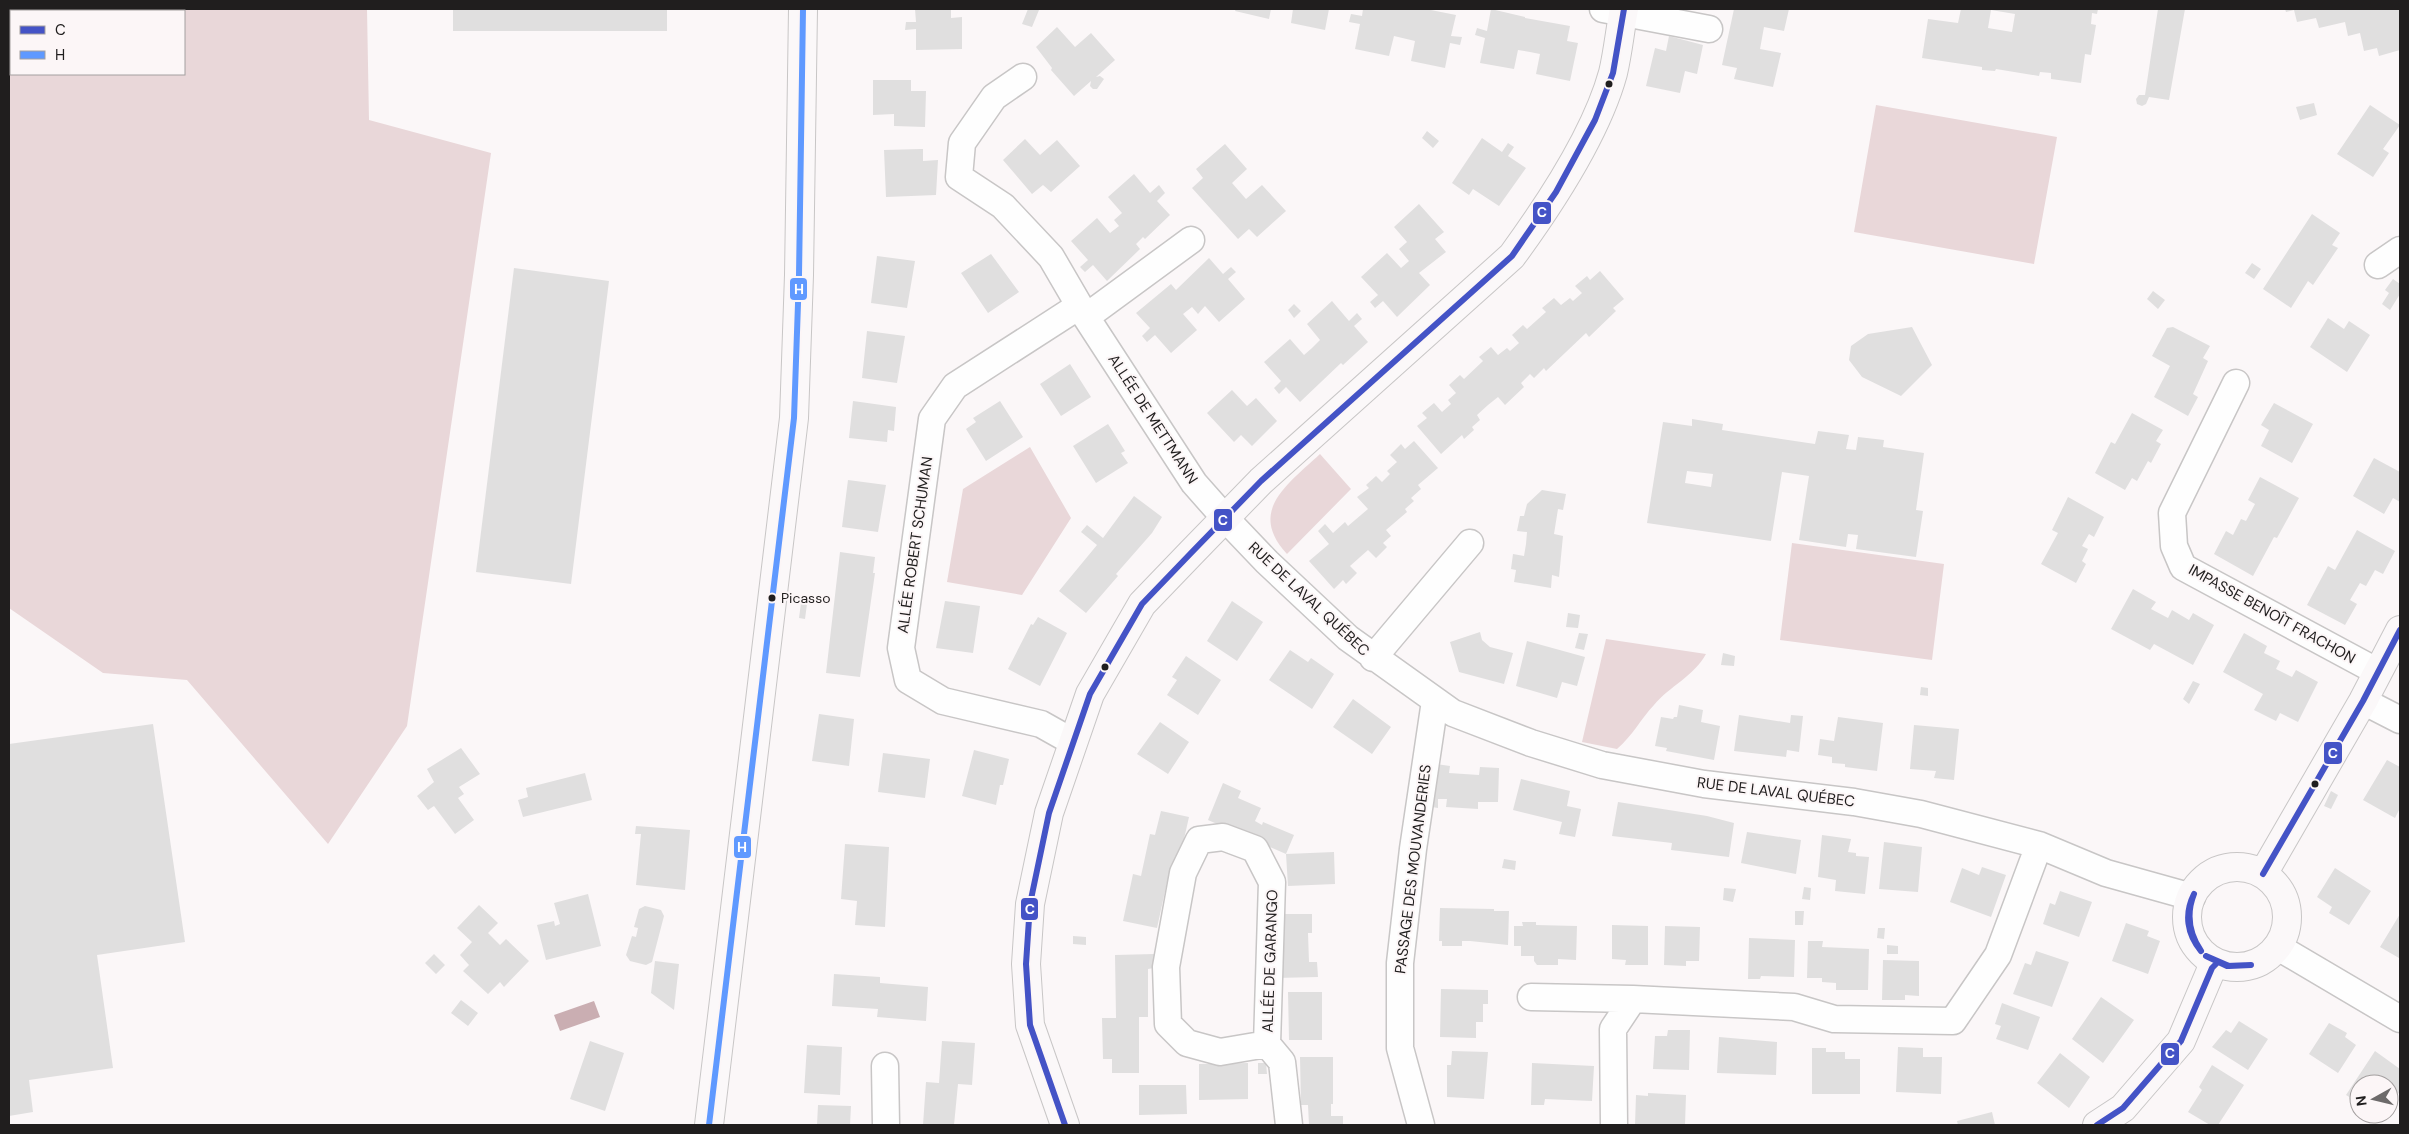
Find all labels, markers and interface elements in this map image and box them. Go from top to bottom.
legend [10,10,185,75]
text: C [55,20,66,40]
text: H [55,45,65,65]
unlabelled marker [1604,79,1614,89]
line badge: C [1532,201,1552,225]
text: C [1537,203,1547,221]
line badge: H [789,277,808,301]
text: H [794,280,804,298]
street label: ALLÉE DE METTMANN [1104,350,1202,488]
street label: ALLÉE ROBERT SCHUMAN [893,455,937,635]
line badge: C [1213,508,1233,532]
text: C [1218,511,1228,529]
street label: RUE DE LAVAL QUÉBEC [1244,537,1374,661]
street label: IMPASSE BENOÎT FRACHON [2185,560,2359,668]
place label: Picasso [781,589,830,607]
marker: Picasso [767,593,777,603]
unlabelled marker [1100,662,1110,672]
line badge: C [2323,741,2343,765]
text: C [2328,744,2338,762]
street label: PASSAGE DES MOUVANDERIES [1390,763,1436,975]
street label: RUE DE LAVAL QUÉBEC [1696,772,1856,812]
unlabelled marker [2310,779,2320,789]
line badge: H [733,835,752,859]
text: H [737,838,747,856]
street label: ALLÉE DE GARANGO [1258,889,1282,1033]
line badge: C [1020,897,1039,921]
text: C [1025,900,1035,918]
line badge: C [2160,1042,2180,1066]
text: C [2165,1044,2175,1062]
north arrow [2349,1074,2399,1124]
text: N [2352,1094,2371,1107]

